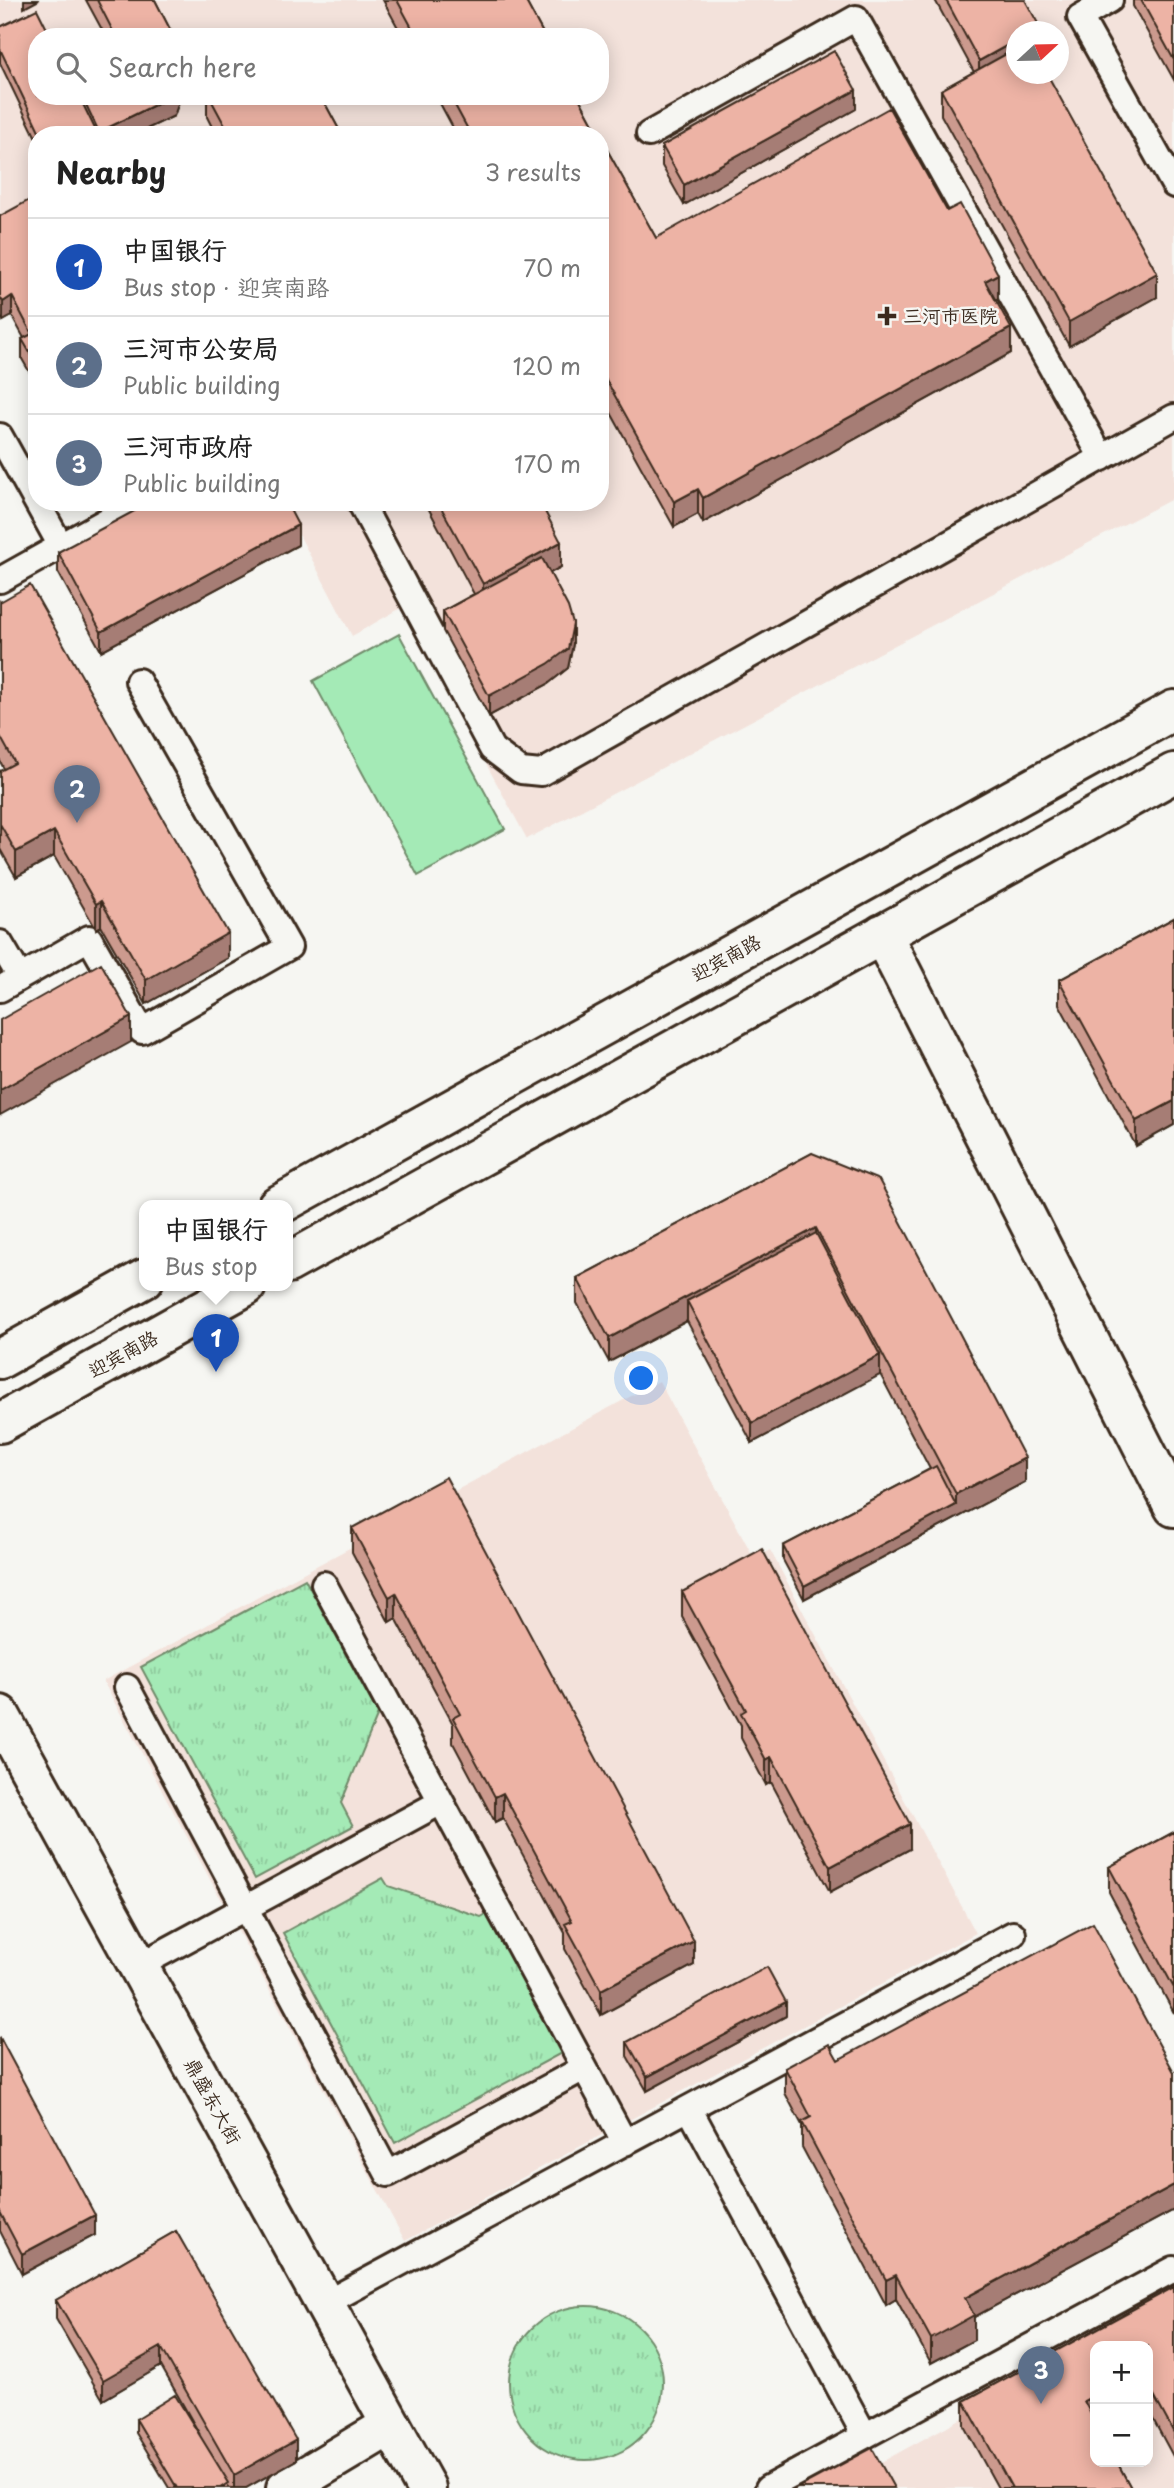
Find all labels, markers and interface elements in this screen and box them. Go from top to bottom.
north arrow [1006,21,1069,84]
search box [28,28,609,105]
text: Search here [108,47,257,86]
icon: search [52,48,90,86]
text: Nearby [56,149,166,194]
text: 3 results [485,154,581,189]
text: 中国银行 [123,230,227,269]
text: 1 [74,250,85,285]
text: 70 m [523,250,581,285]
text: Bus stop · 迎宾南路 [123,269,329,304]
place label: 三河市医院 [903,301,998,329]
marker: 三河市医院 [877,306,897,326]
text: 三河市公安局 [123,328,279,367]
text: 2 [71,348,87,383]
text: 120 m [513,348,581,383]
text: Public building [123,367,280,402]
text: 三河市政府 [123,426,253,465]
text: 3 [71,446,87,481]
text: 170 m [514,446,581,481]
text: Public building [123,465,280,500]
pin: 2 [54,765,100,823]
street label: 迎宾南路 [685,926,766,988]
popup [139,1200,293,1291]
text: 中国银行 [164,1209,268,1248]
text: Bus stop [164,1248,258,1283]
pin: 1 [193,1314,239,1372]
street label: 迎宾南路 [82,1322,163,1384]
your location [624,1361,658,1395]
street label: 鼎盛东大街 [179,2052,249,2149]
map controls [1090,2341,1153,2467]
button: + [1090,2341,1153,2404]
pin: 3 [1018,2346,1064,2404]
button: − [1090,2404,1153,2467]

